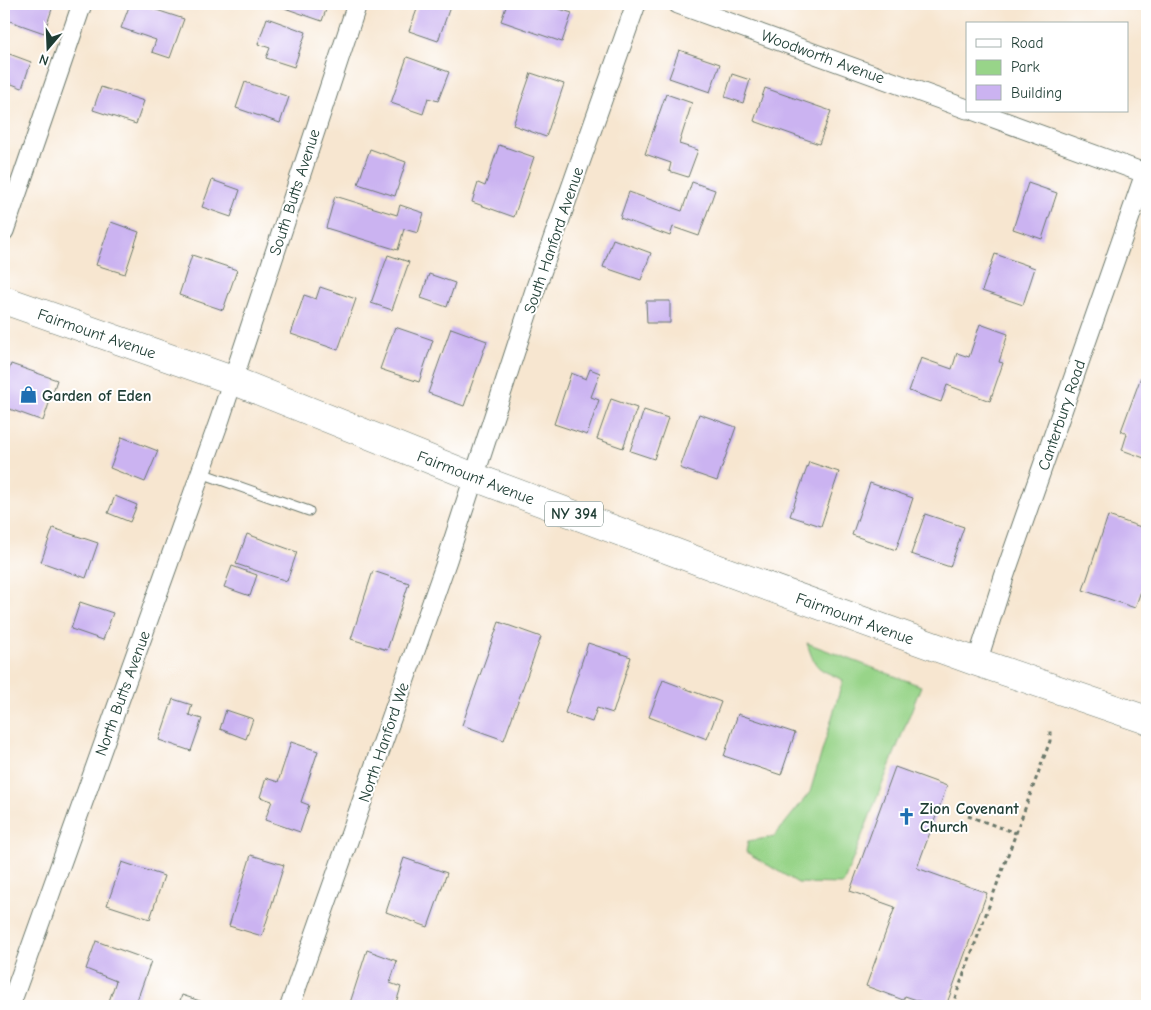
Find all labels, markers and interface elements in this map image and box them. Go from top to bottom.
north arrow [22,22,72,72]
legend [966,22,1128,112]
street label: Woodworth Avenue [759,26,887,88]
text: Road [1011,34,1043,52]
text: N [37,50,51,69]
text: Park [1011,58,1040,76]
text: Building [1011,84,1062,102]
street label: South Butts Avenue [266,127,324,258]
street label: South Hanford Avenue [520,165,587,316]
street label: Fairmount Avenue [35,305,158,363]
street label: Canterbury Road [1035,358,1089,473]
shop icon: Garden of Eden [18,385,38,405]
place label: Garden of Eden [42,387,151,405]
street label: Fairmount Avenue [415,447,537,509]
road number: NY 394 [545,502,603,526]
street label: Fairmount Avenue [793,589,916,649]
street label: North Butts Avenue [92,628,154,758]
street label: North Hanford We [355,680,413,805]
place label: Zion Covenant Church [920,800,1019,836]
church icon: Zion Covenant Church [896,807,916,827]

